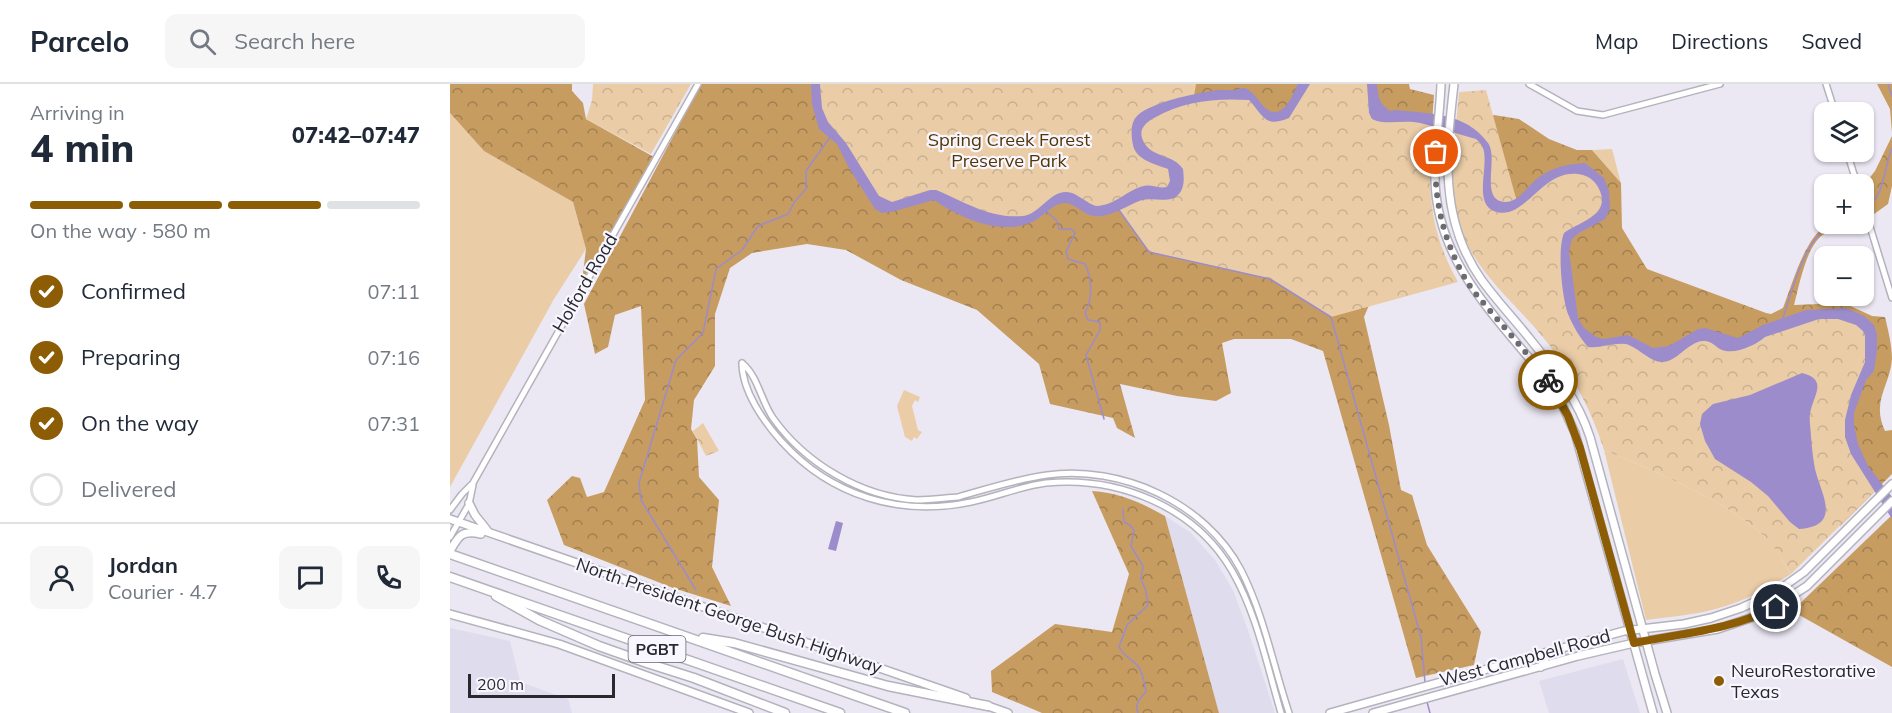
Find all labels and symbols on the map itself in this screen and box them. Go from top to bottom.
pin [1410,126,1461,177]
park label: Spring Creek Forest Preserve Park [928,128,1090,172]
street label: Holford Road [547,229,622,336]
courier [1518,350,1578,410]
street label: North President George Bush Highway [573,552,886,679]
pin [1750,581,1801,632]
street label: West Campbell Road [1437,624,1613,691]
road number: PGBT [628,636,686,662]
place label: NeuroRestorative Texas [1731,659,1876,703]
scale bar [468,671,615,698]
marker: NeuroRestorative Texas [1712,674,1726,688]

